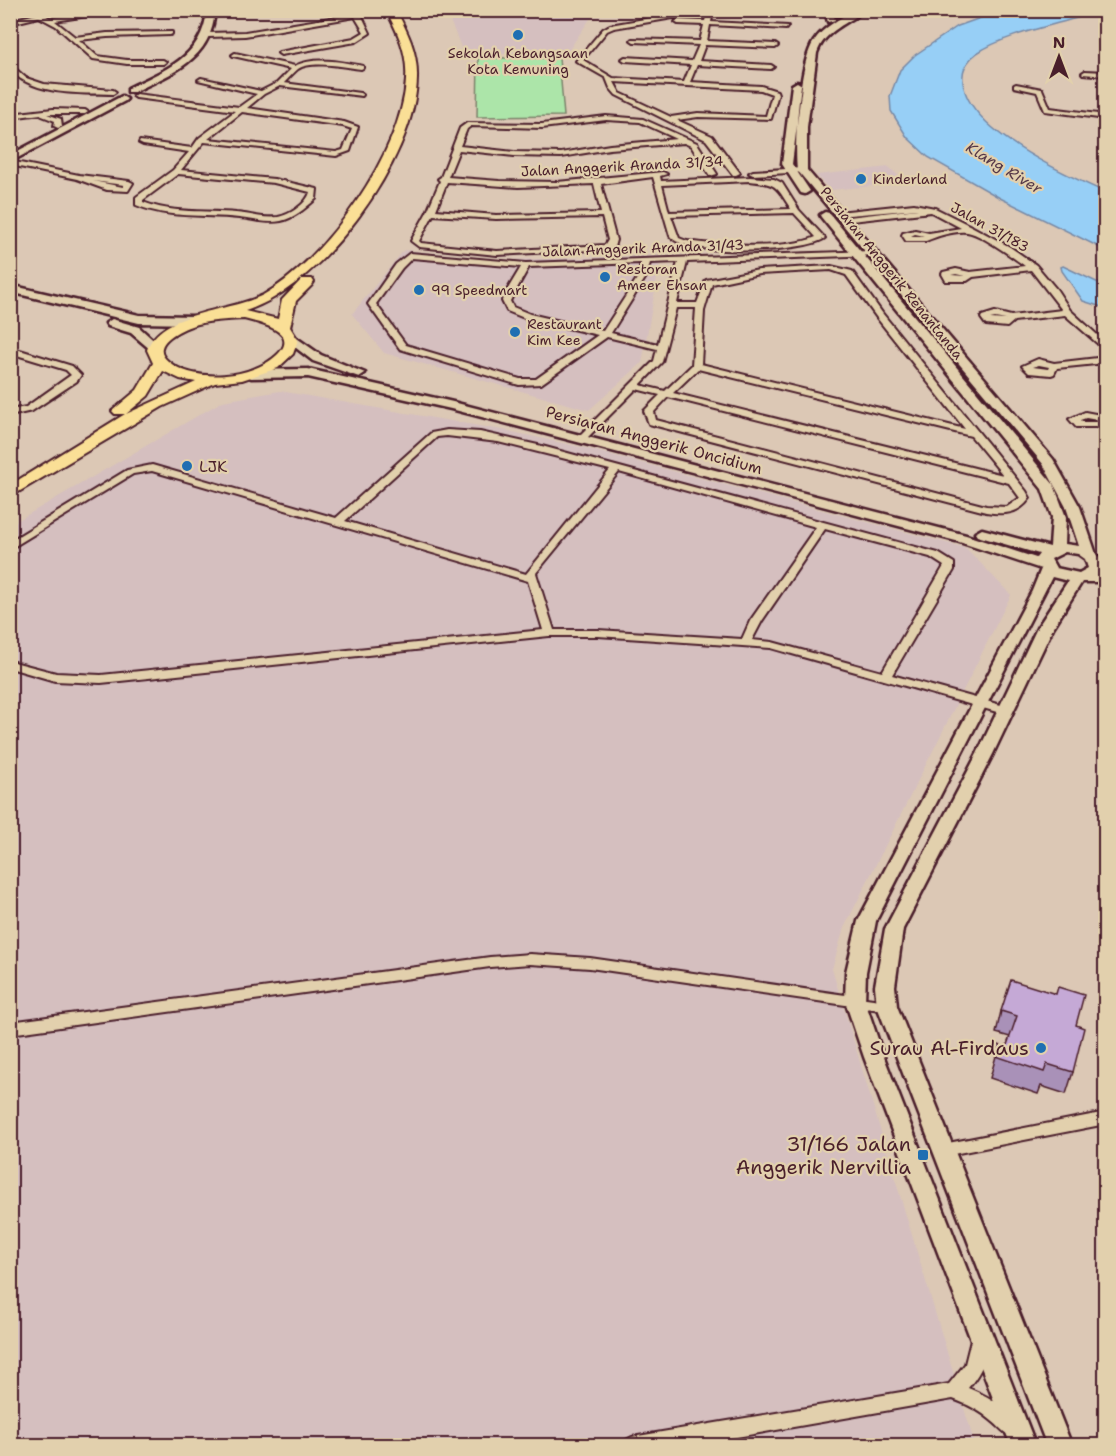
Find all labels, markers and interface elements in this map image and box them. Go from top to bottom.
north arrow [1029,27,1089,87]
marker: Sekolah Kebangsaan Kota Kemuning [511,28,525,42]
text: N [1053,32,1065,53]
place label: Sekolah Kebangsaan Kota Kemuning [448,44,589,78]
water label: Klang River [962,137,1047,199]
street label: Jalan Anggerik Aranda 31/34 [520,152,724,180]
place label: Kinderland [873,170,947,188]
marker: Kinderland [854,172,868,186]
street label: Persiaran Anggerik Renantanda [817,183,967,363]
street label: Jalan 31/183 [948,198,1032,256]
street label: Jalan Anggerik Aranda 31/43 [542,235,744,261]
place label: Restoran Ameer Ehsan [617,260,707,294]
marker: Restoran Ameer Ehsan [598,270,612,284]
place label: 99 Speedmart [431,281,527,299]
marker: 99 Speedmart [412,283,426,297]
place label: Restaurant Kim Kee [527,315,602,349]
marker: Restaurant Kim Kee [508,325,522,339]
street label: Persiaran Anggerik Oncidium [543,401,765,479]
place label: LJK [199,456,228,477]
marker: LJK [180,459,194,473]
place label: Surau Al-Firdaus [869,1035,1029,1061]
marker: Surau Al-Firdaus [1034,1041,1048,1055]
place label: 31/166 Jalan Anggerik Nervillia [736,1131,912,1180]
marker: 31/166 Jalan Anggerik Nervillia [916,1148,930,1162]

